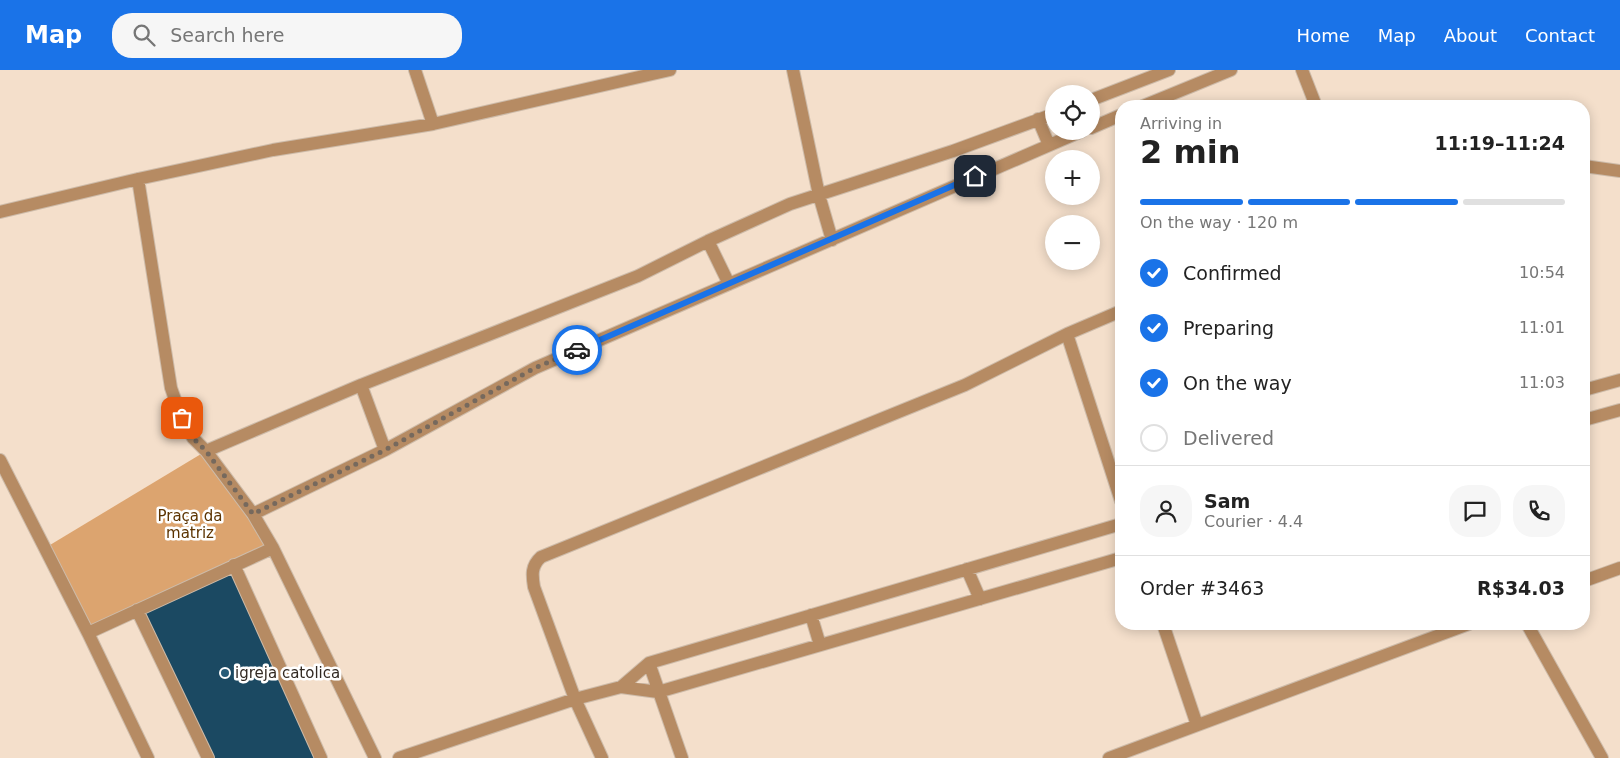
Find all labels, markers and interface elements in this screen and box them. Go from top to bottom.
search box [112,13,462,58]
text: Map [25,21,82,49]
icon: search [130,21,158,49]
text: Search here [170,24,284,46]
text: Home [1297,25,1350,46]
text: Map [1378,25,1416,46]
text: About [1444,25,1497,46]
text: Contact [1525,25,1595,46]
map controls [1045,85,1100,270]
button: locate [1045,85,1100,140]
text: Arriving in [1140,114,1222,133]
text: 11:19–11:24 [1435,132,1565,154]
text: 2 min [1140,133,1241,171]
button: + [1045,150,1100,205]
pin [954,155,996,197]
icon: home [961,162,989,190]
text: On the way · 120 m [1140,213,1298,232]
button: − [1045,215,1100,270]
icon: check [1140,259,1168,287]
text: Confirmed [1183,262,1282,284]
text: 10:54 [1519,263,1565,282]
icon: check [1140,314,1168,342]
text: Preparing [1183,317,1274,339]
text: 11:01 [1519,318,1565,337]
courier [552,325,602,375]
icon: car [563,336,591,364]
icon: check [1140,369,1168,397]
text: On the way [1183,372,1292,394]
text: 11:03 [1519,373,1565,392]
pin [161,397,203,439]
icon: bag [168,404,196,432]
text: Delivered [1183,427,1274,449]
button: person [1140,485,1192,537]
button: chat [1449,485,1501,537]
button: phone [1513,485,1565,537]
text: Sam [1204,490,1250,512]
park label: Praça da matriz [157,507,223,542]
text: Courier · 4.4 [1204,512,1303,531]
text: Order #3463 [1140,577,1264,599]
text: R$34.03 [1477,577,1565,599]
place label: igreja catolica [235,664,340,682]
marker: igreja catolica [219,667,231,679]

